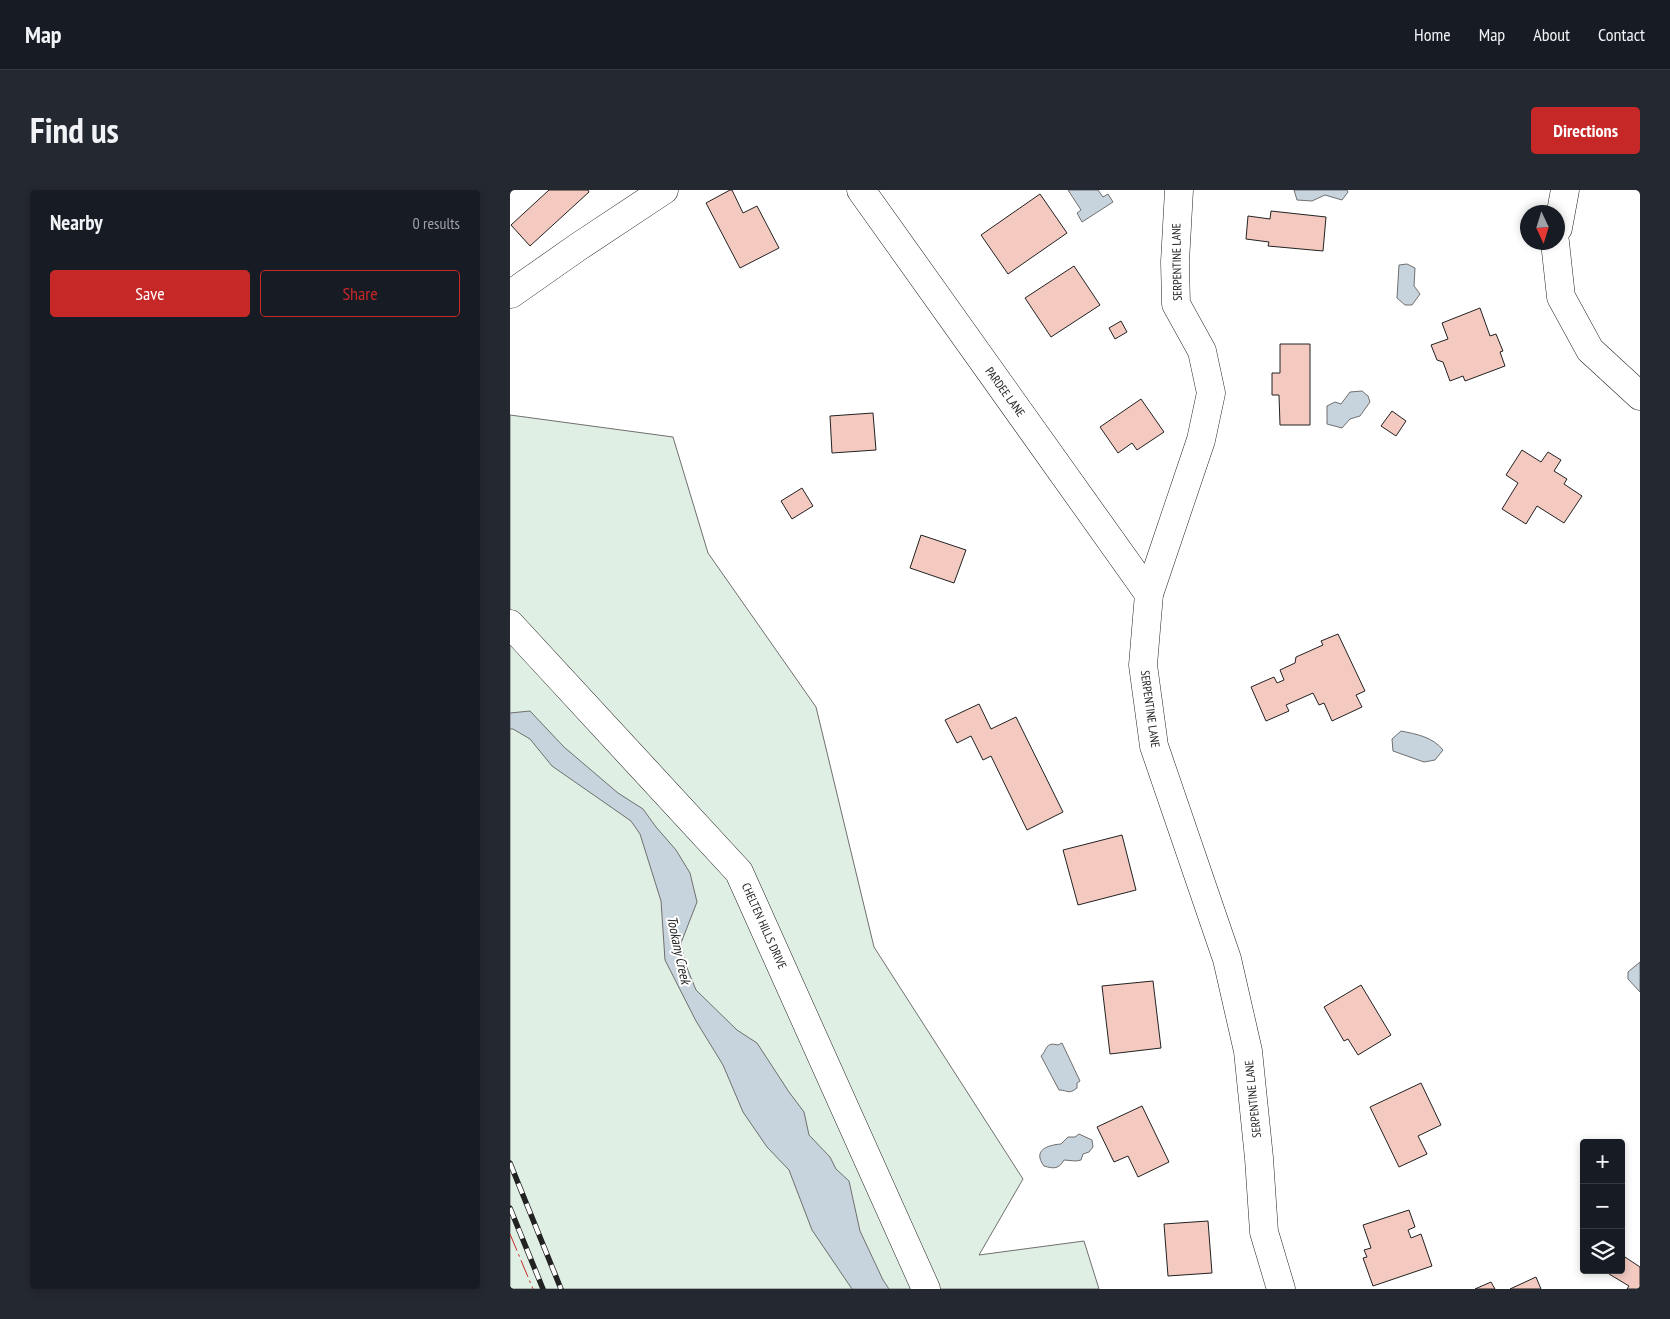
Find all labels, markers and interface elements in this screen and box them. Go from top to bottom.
text: Map [25,19,62,50]
text: Home [1414,23,1451,46]
text: Map [1479,23,1505,46]
text: About [1533,23,1570,46]
text: Contact [1598,23,1645,46]
text: Find us [30,107,119,153]
button: Directions [1531,107,1640,154]
north arrow [1520,205,1565,250]
text: Nearby [50,209,103,236]
text: 0 results [413,213,460,233]
street label: SERPENTINE LANE [1168,223,1185,301]
button: Save [50,270,250,317]
button: Share [260,270,460,317]
street label: PARDEE LANE [982,364,1028,419]
street label: SERPENTINE LANE [1138,669,1163,748]
street label: CHELTEN HILLS DRIVE [739,880,790,971]
water label: Tookany Creek [663,914,695,987]
street label: SERPENTINE LANE [1241,1060,1264,1138]
map controls [1580,1139,1625,1274]
button: + [1580,1139,1625,1184]
button: − [1580,1184,1625,1229]
button: layers [1580,1229,1625,1274]

